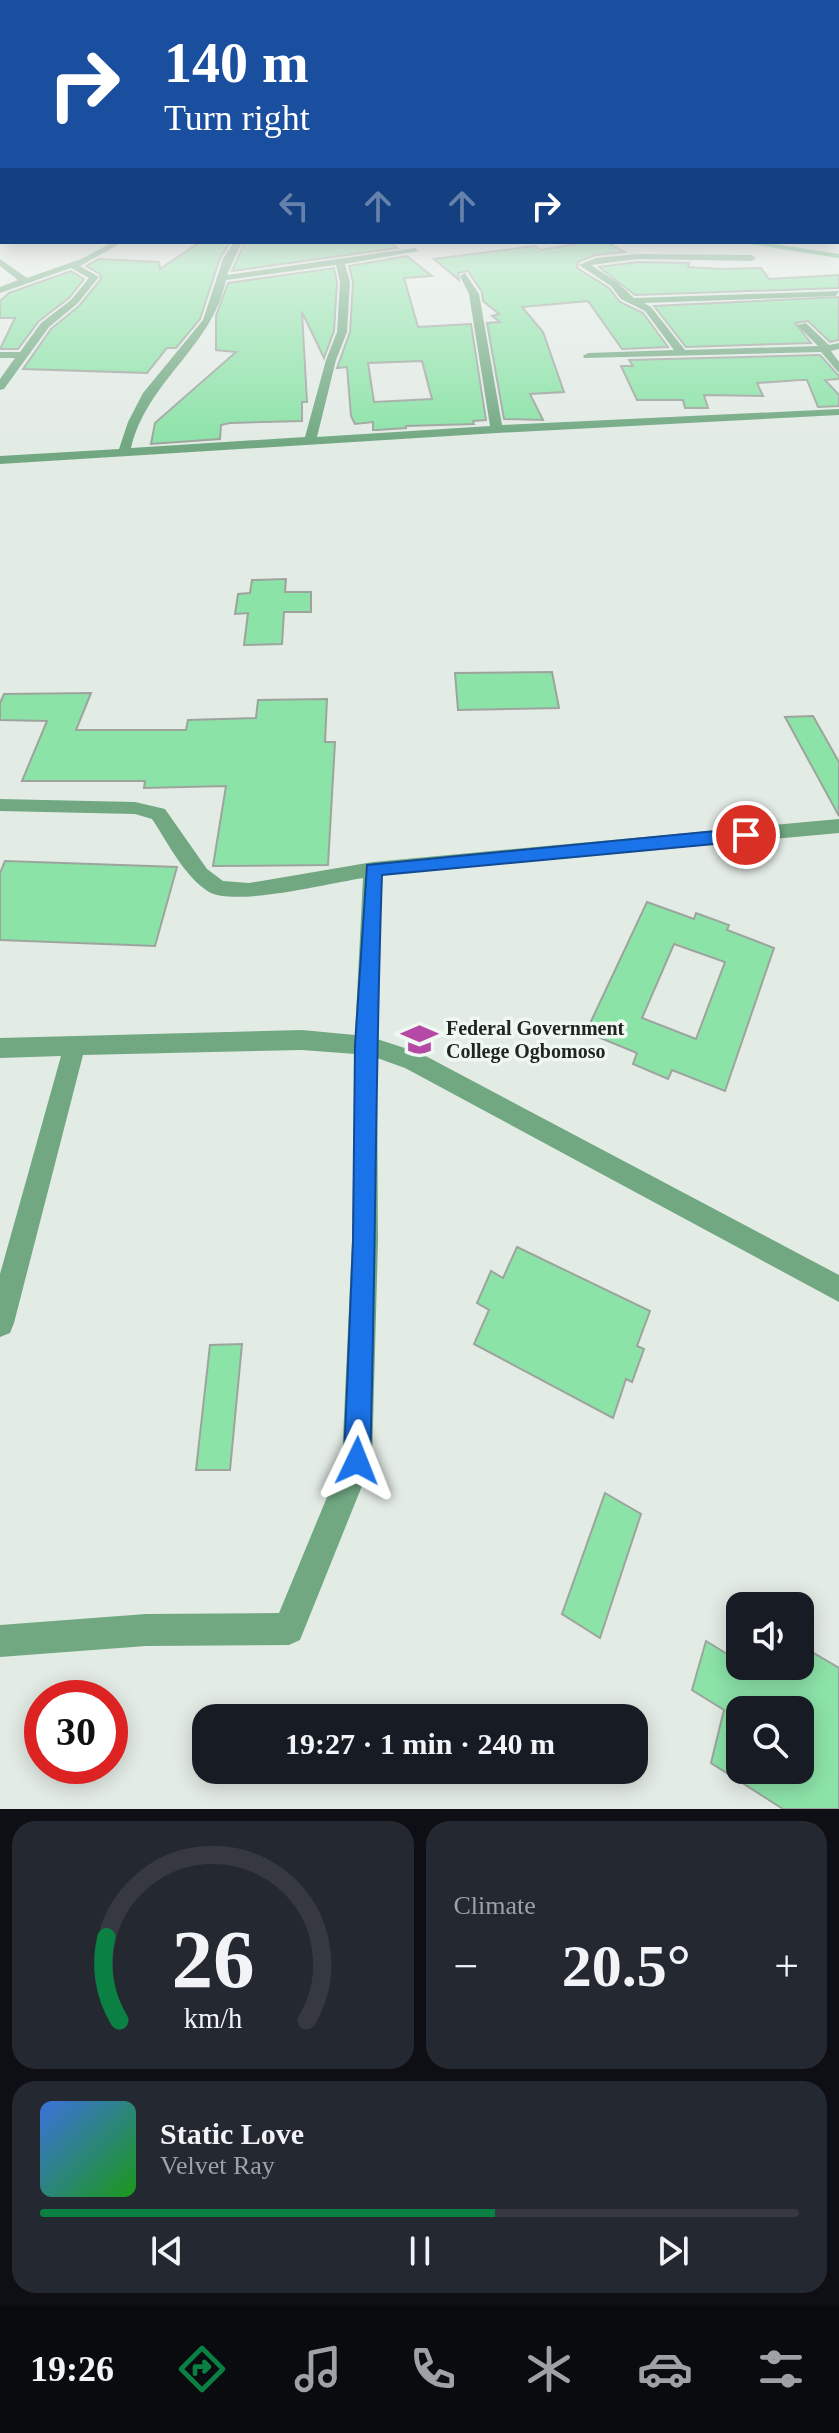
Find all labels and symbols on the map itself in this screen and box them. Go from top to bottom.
pin [712,801,780,869]
place label: Federal Government College Ogbomoso [446,1017,625,1063]
school or university icon: Federal Government College Ogbomoso [401,1020,439,1058]
position arrow [315,1419,399,1503]
speed limit sign: 30 [24,1680,128,1784]

